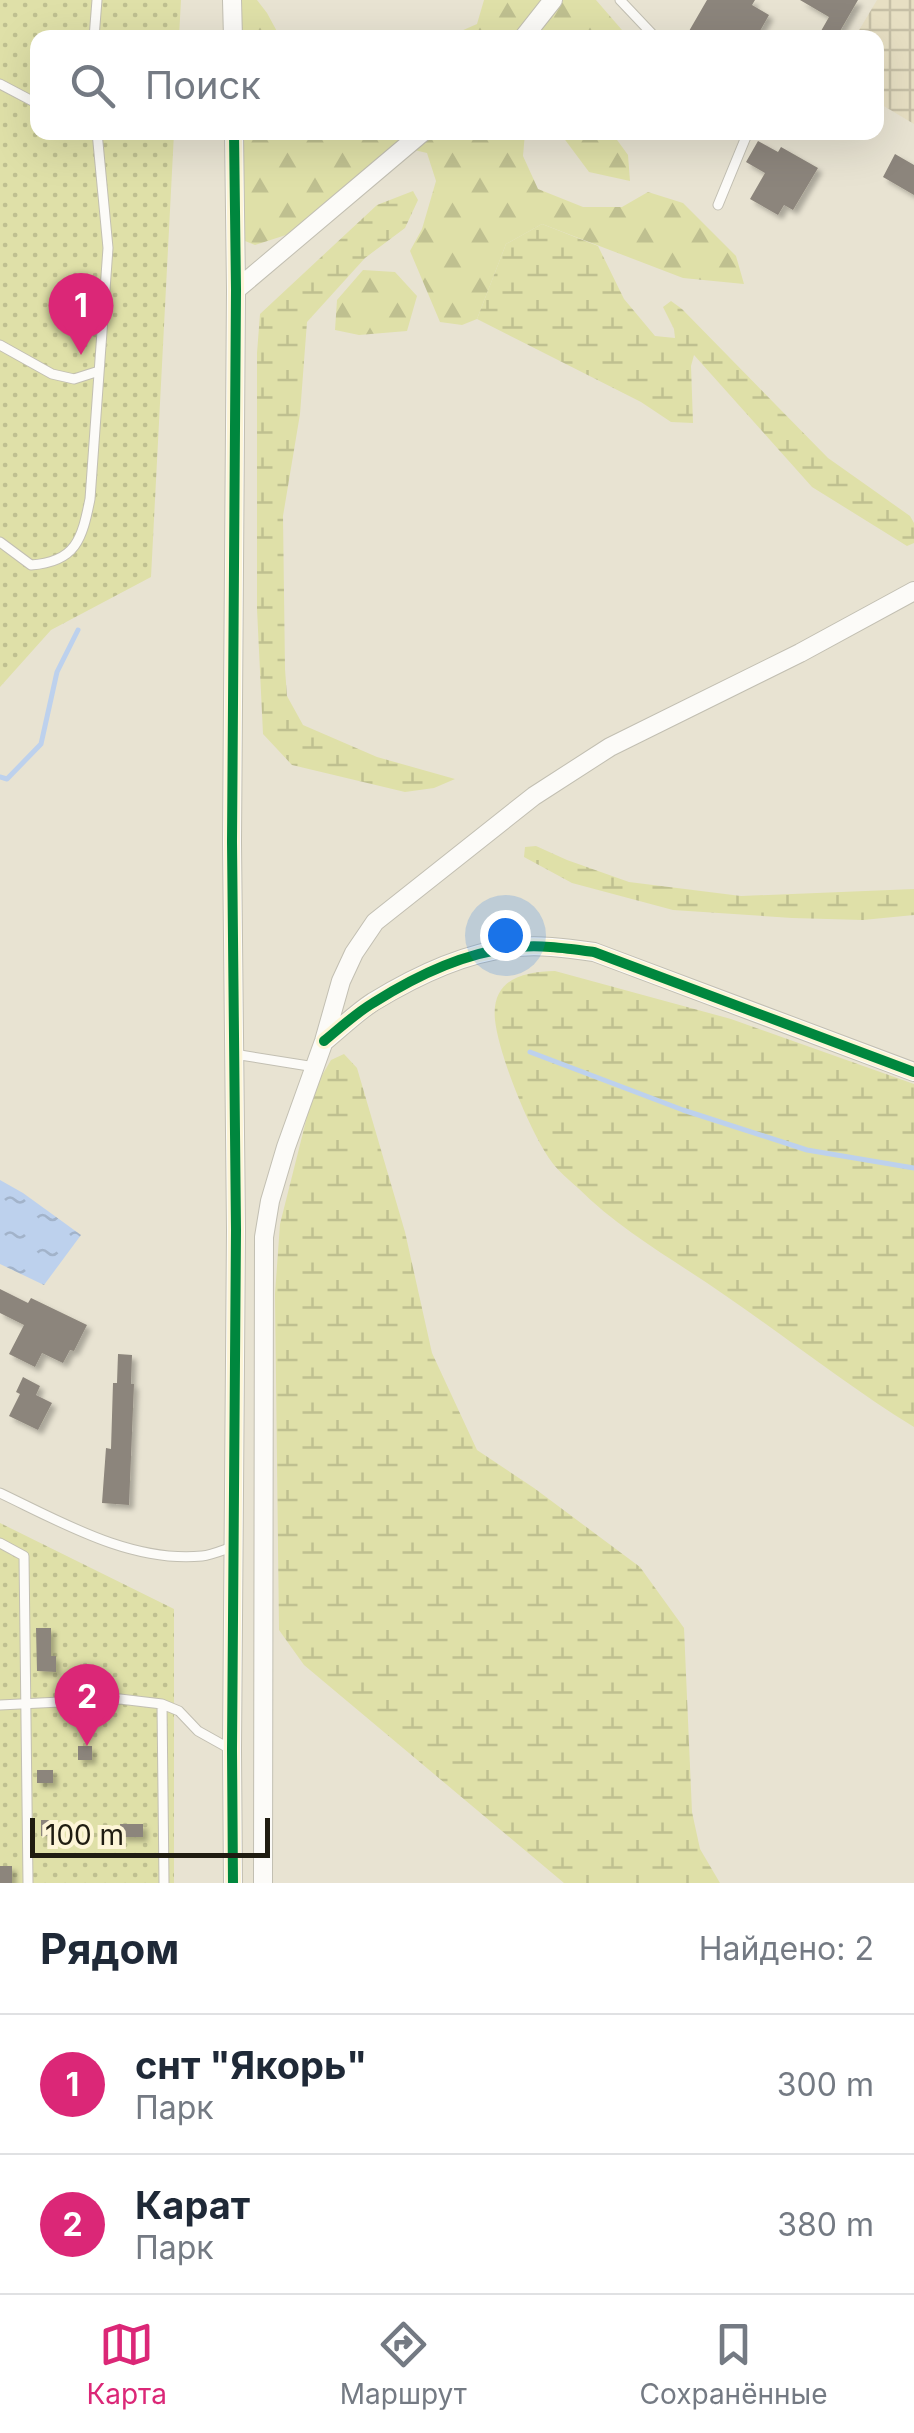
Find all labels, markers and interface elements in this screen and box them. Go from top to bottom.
search box [30,30,884,140]
icon: search [65,58,120,113]
text: Поиск [145,62,261,108]
pin: 1 [48,272,114,355]
your location [480,910,531,961]
pin: 2 [54,1664,120,1746]
scale bar [30,1813,270,1858]
text: 100 m [45,1818,124,1852]
text: Рядом [40,1923,179,1974]
text: Найдено: 2 [699,1929,874,1968]
text: снт "Якорь" [135,2042,367,2088]
text: 1 [66,2065,79,2104]
text: 300 m [777,2065,874,2104]
text: Парк [135,2088,214,2127]
text: Карат [135,2182,250,2228]
text: 2 [62,2205,83,2244]
text: 380 m [777,2205,874,2244]
text: Парк [135,2228,214,2267]
tab: Карта [86,2317,167,2411]
tab: Маршрут [340,2317,467,2411]
tab: Сохранённые [640,2317,828,2411]

